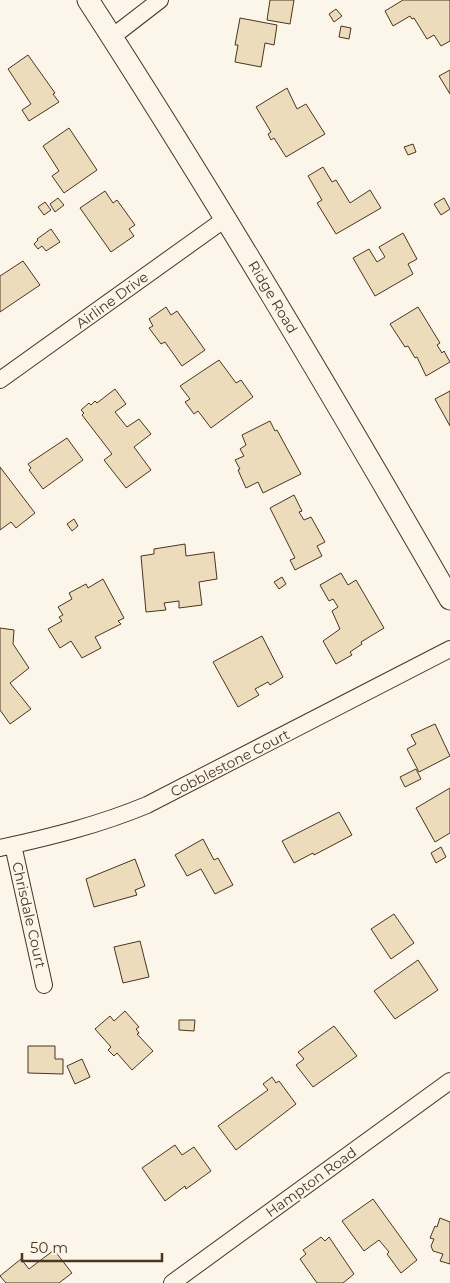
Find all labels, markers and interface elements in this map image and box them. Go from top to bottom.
street label: Ridge Road [244,257,302,337]
street label: Airline Drive [72,268,152,332]
street label: Cobblestone Court [167,725,293,801]
street label: Chrisdale Court [8,860,50,970]
street label: Hampton Road [262,1143,360,1221]
scale bar [22,1230,162,1262]
text: 50 m [30,1238,68,1257]

